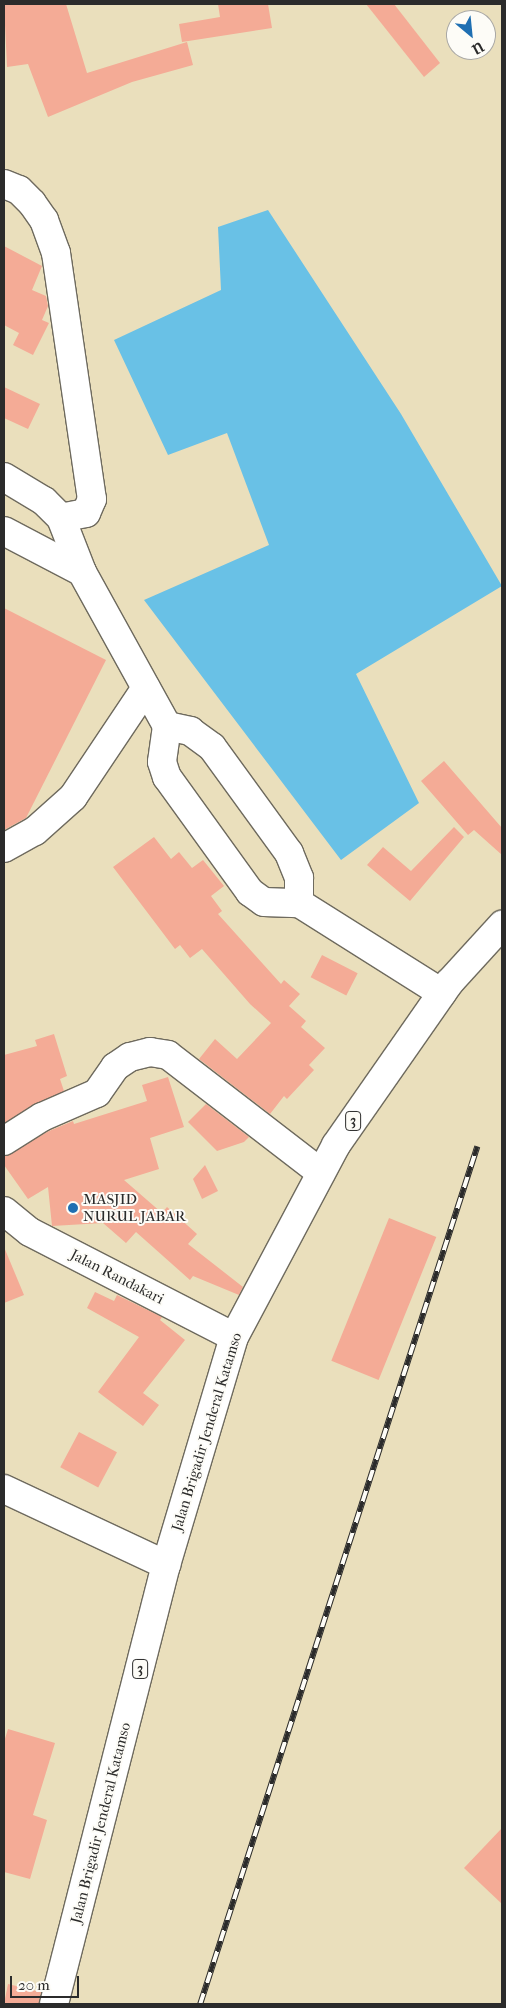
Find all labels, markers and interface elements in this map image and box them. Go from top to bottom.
north arrow [446,10,496,60]
text: U [469,38,487,58]
road number: 3 [344,1110,362,1132]
place label: MASJID NURUL JABAR [83,1190,186,1225]
marker: MASJID NURUL JABAR [67,1202,79,1214]
street label: Jalan Randakari [67,1246,167,1308]
street label: Jalan Brigadir Jenderal Katamso [168,1331,246,1533]
road number: 3 [131,1658,149,1680]
street label: Jalan Brigadir Jenderal Katamso [67,1721,135,1925]
scale bar [12,1966,81,1998]
text: 20 m [18,1976,50,1994]

